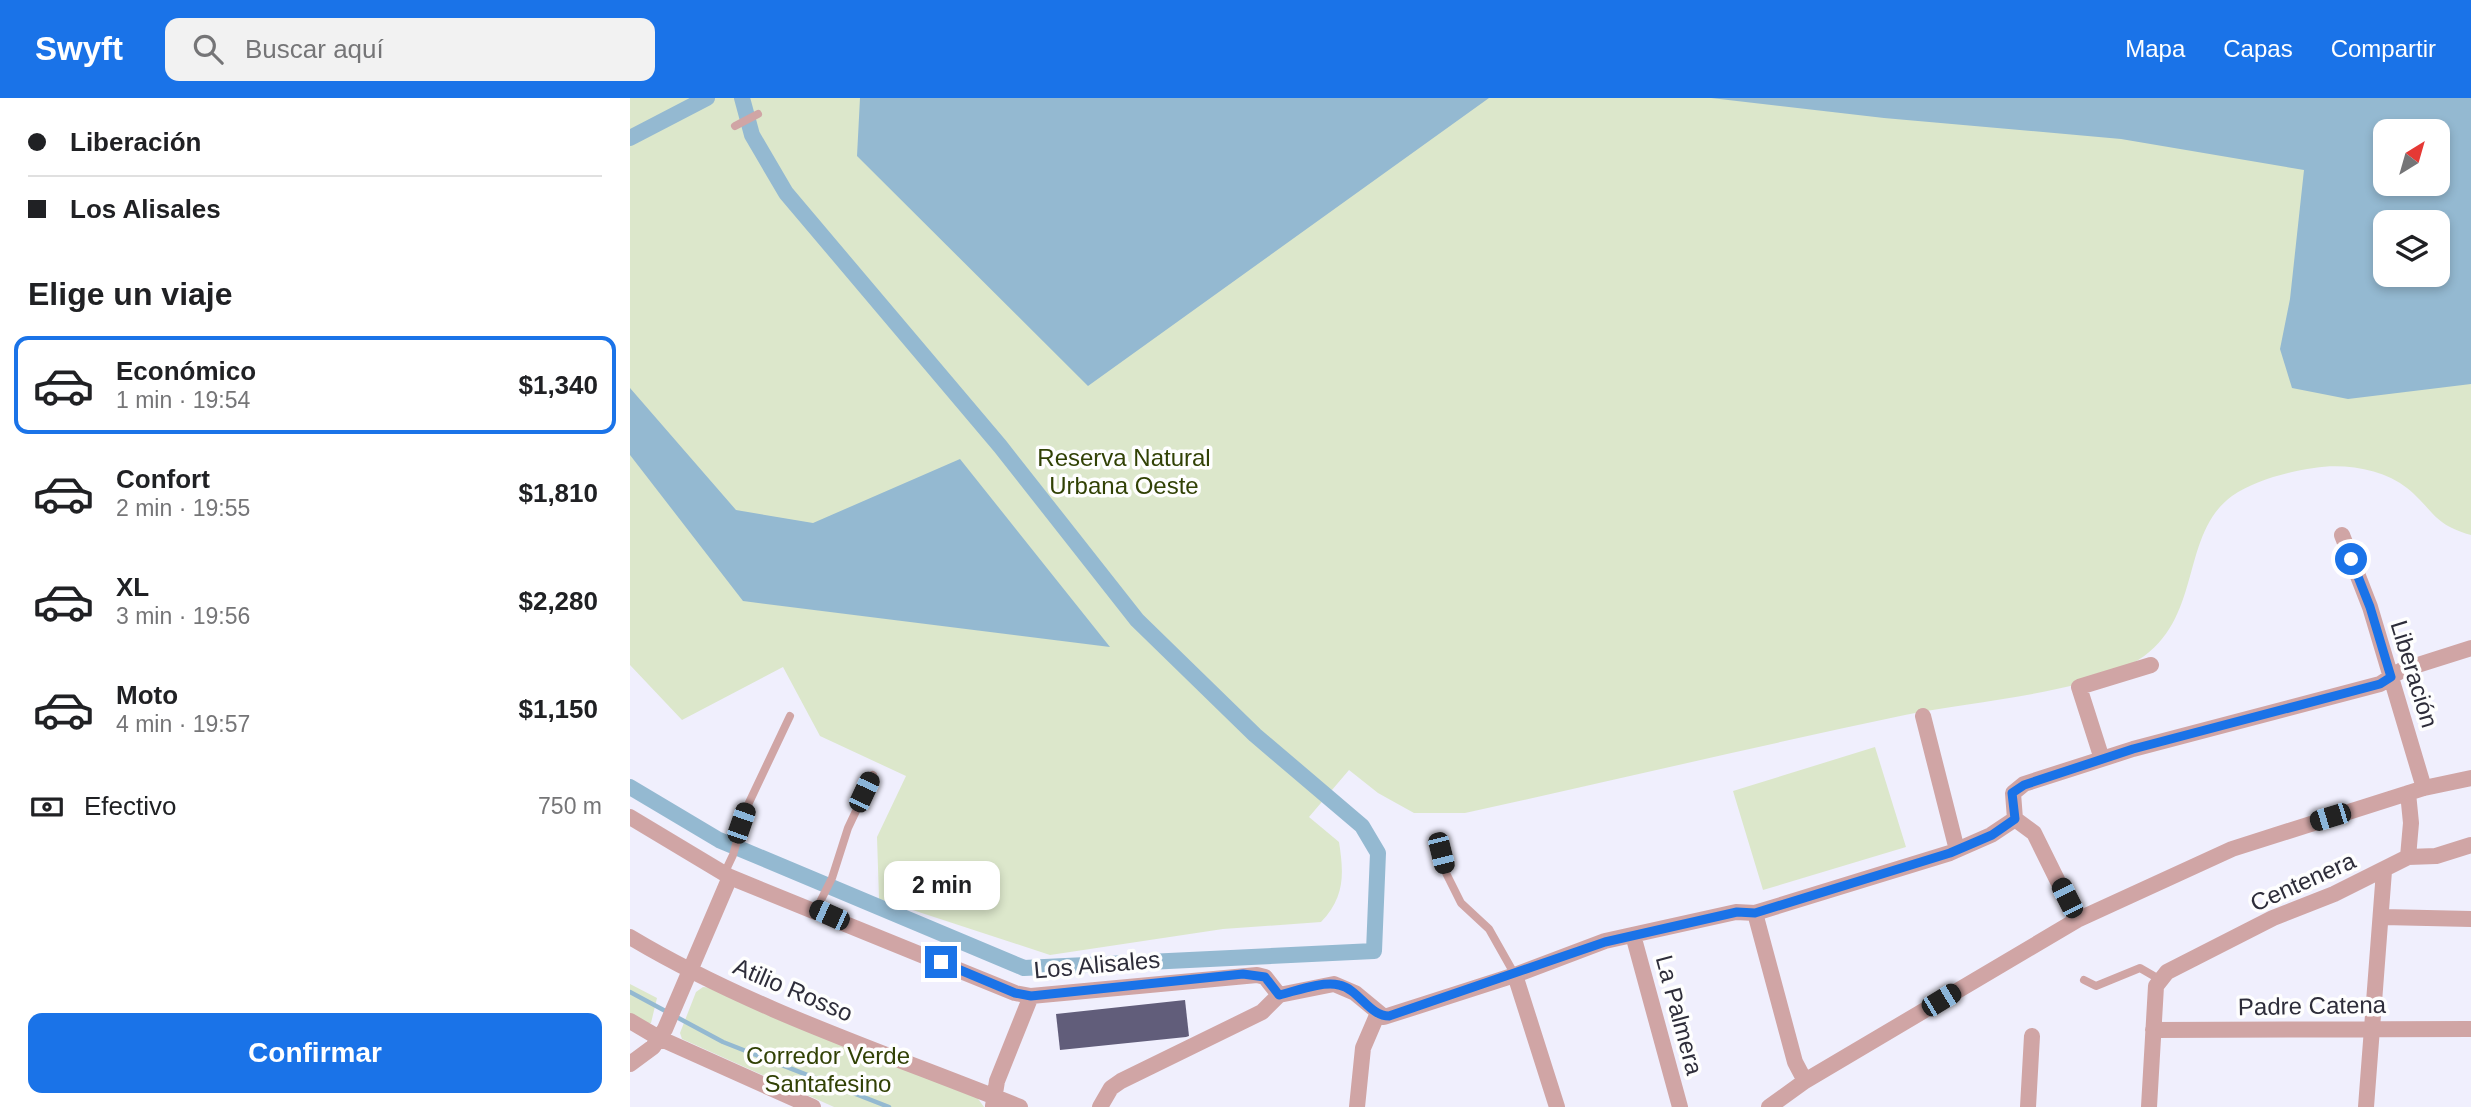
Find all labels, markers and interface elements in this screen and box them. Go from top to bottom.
search box [165,18,655,81]
text: Swyft [35,30,123,67]
icon: search [189,30,227,68]
text: Buscar aquí [245,34,384,64]
text: Mapa [2125,35,2185,62]
text: Capas [2223,35,2293,62]
text: Compartir [2331,35,2436,62]
north arrow [2373,119,2450,196]
map controls [2373,119,2450,287]
text: Liberación [70,127,201,157]
text: Los Alisales [70,194,221,224]
button: layers [2373,210,2450,287]
text: Elige un viaje [28,276,233,312]
icon: car [32,354,95,417]
text: Económico [116,356,256,386]
text: $1,340 [518,370,598,400]
text: 1 min · 19:54 [116,387,250,413]
park label: Reserva Natural Urbana Oeste [1037,444,1211,499]
icon: car [32,462,95,525]
text: Confort [116,464,210,494]
text: $1,810 [518,478,598,508]
text: 2 min · 19:55 [116,495,250,521]
route start [2335,543,2367,575]
icon: car [32,570,95,633]
text: XL [116,572,149,602]
text: $2,280 [518,586,598,616]
text: 3 min · 19:56 [116,603,250,629]
street label: Liberación [2385,617,2444,731]
icon: car [32,678,95,741]
text: Moto [116,680,178,710]
text: $1,150 [518,694,598,724]
text: 4 min · 19:57 [116,711,250,737]
car [846,769,883,815]
icon: cash [28,788,66,826]
text: Efectivo [84,791,177,821]
text: 750 m [538,793,602,819]
car [725,800,758,846]
car [2307,801,2354,833]
car [1426,830,1457,876]
street label: Centenera [2246,846,2360,917]
callout: 2 min [883,860,999,910]
text: 2 min [912,872,972,898]
car [2049,875,2086,921]
car [806,897,853,933]
route end [925,946,957,978]
street label: Los Alisales [1033,946,1161,983]
street label: Atilio Rosso [730,952,857,1027]
street label: La Palmera [1651,952,1709,1078]
car [1918,980,1965,1020]
street label: Padre Catena [2238,991,2387,1020]
button: Confirmar [28,1013,602,1093]
park label: Corredor Verde Santafesino [746,1042,910,1097]

